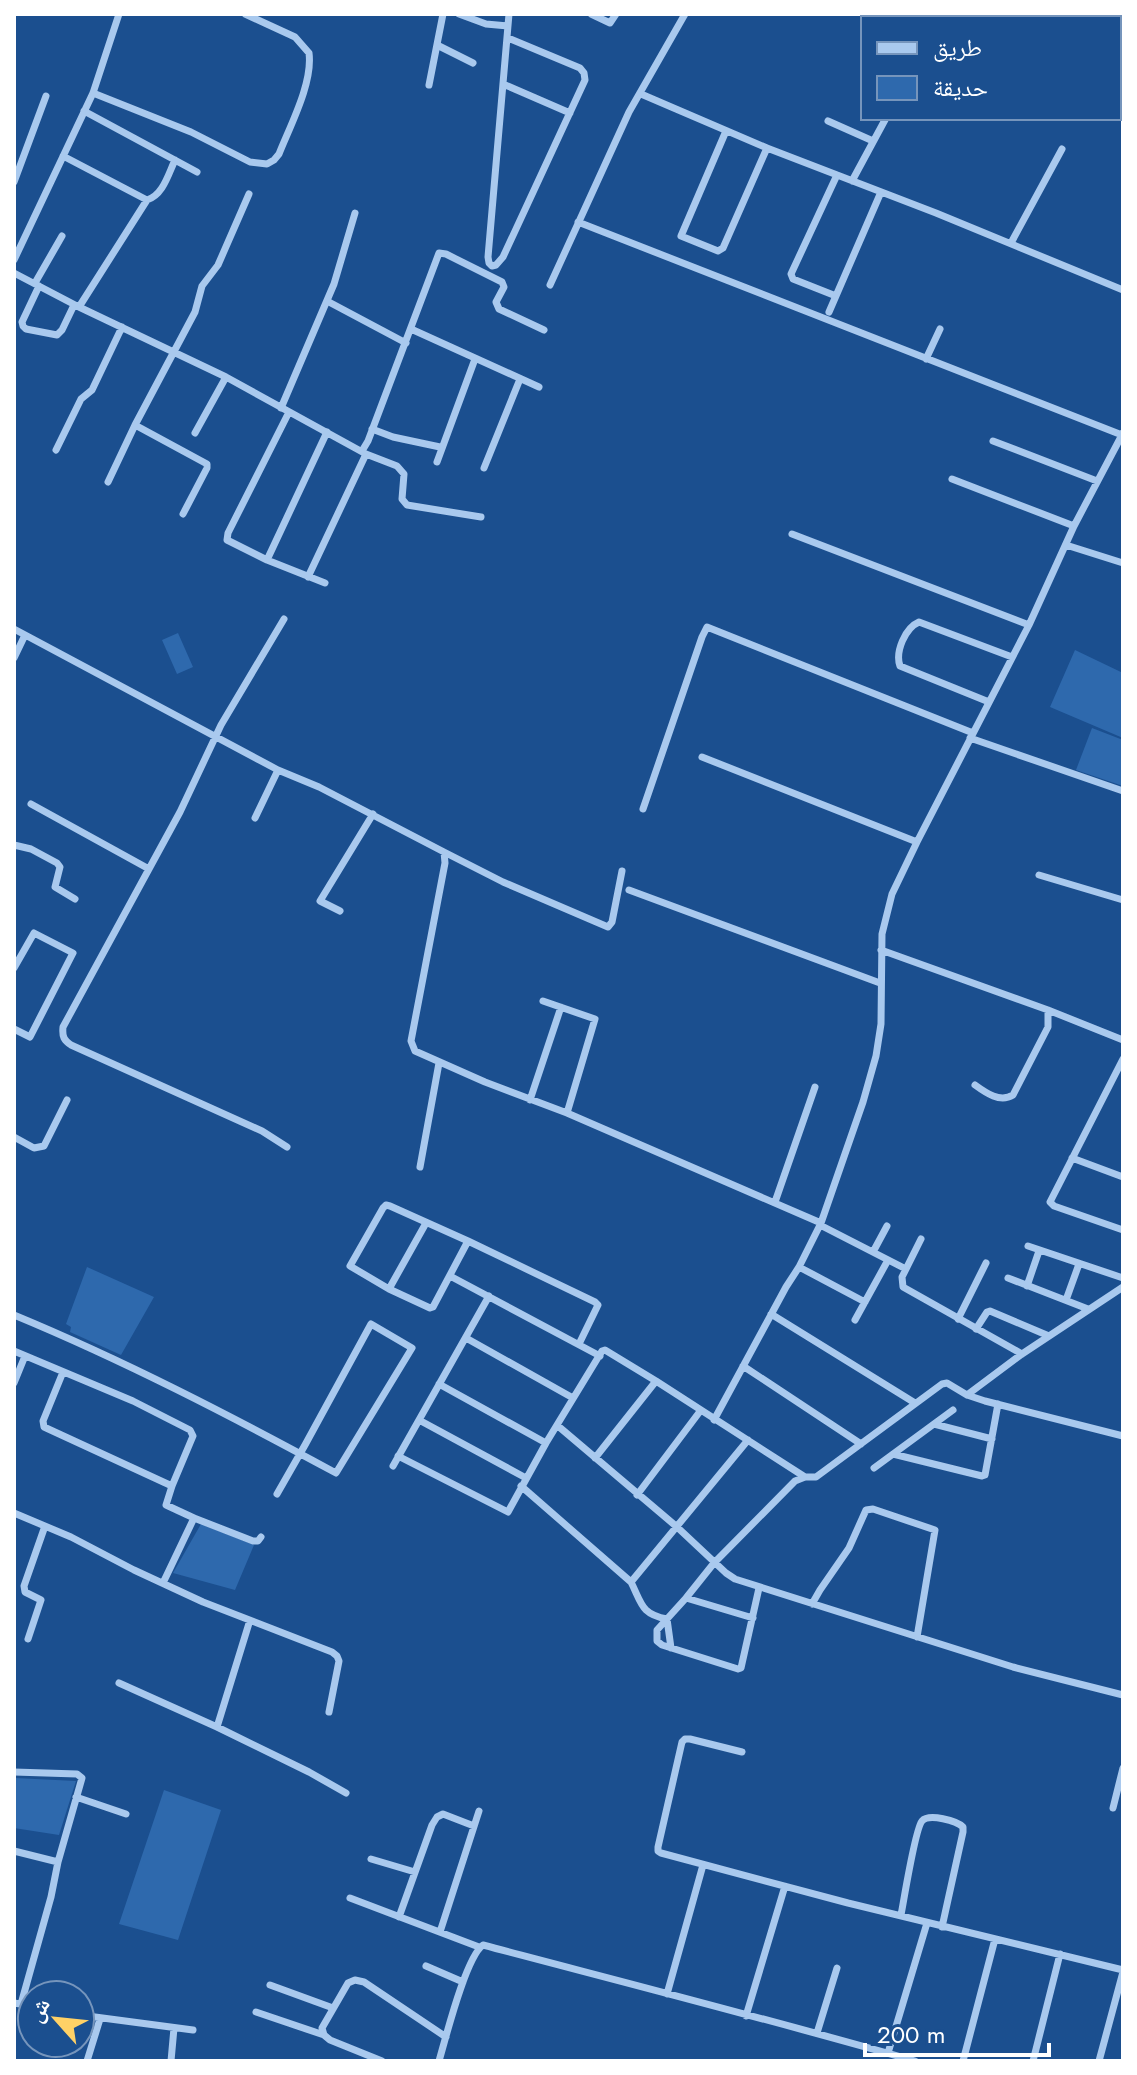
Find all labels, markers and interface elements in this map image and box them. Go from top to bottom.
legend [861,16,1121,120]
text: طريق [933,30,982,65]
text: حديقة [933,70,988,105]
north arrow [16,1979,96,2059]
text: ش [19,1992,58,2028]
scale bar [865,2007,1049,2057]
text: 200 m [877,2017,945,2052]

